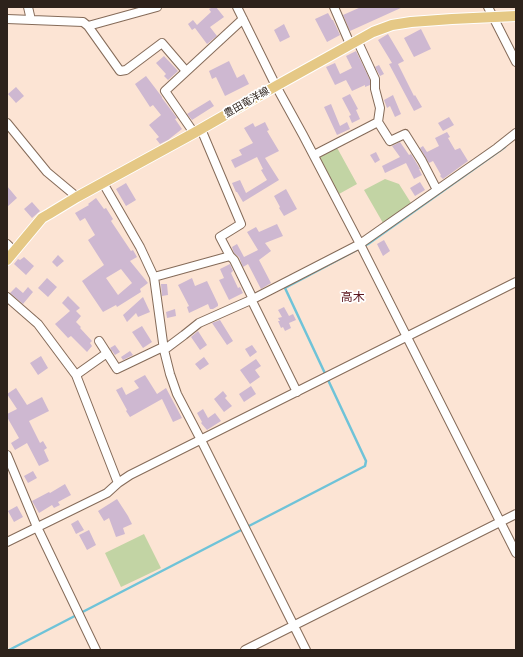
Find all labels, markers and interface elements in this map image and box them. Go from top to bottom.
street label: 豊田竜洋線 [222,85,272,121]
district label: 高木 [341,291,365,305]

